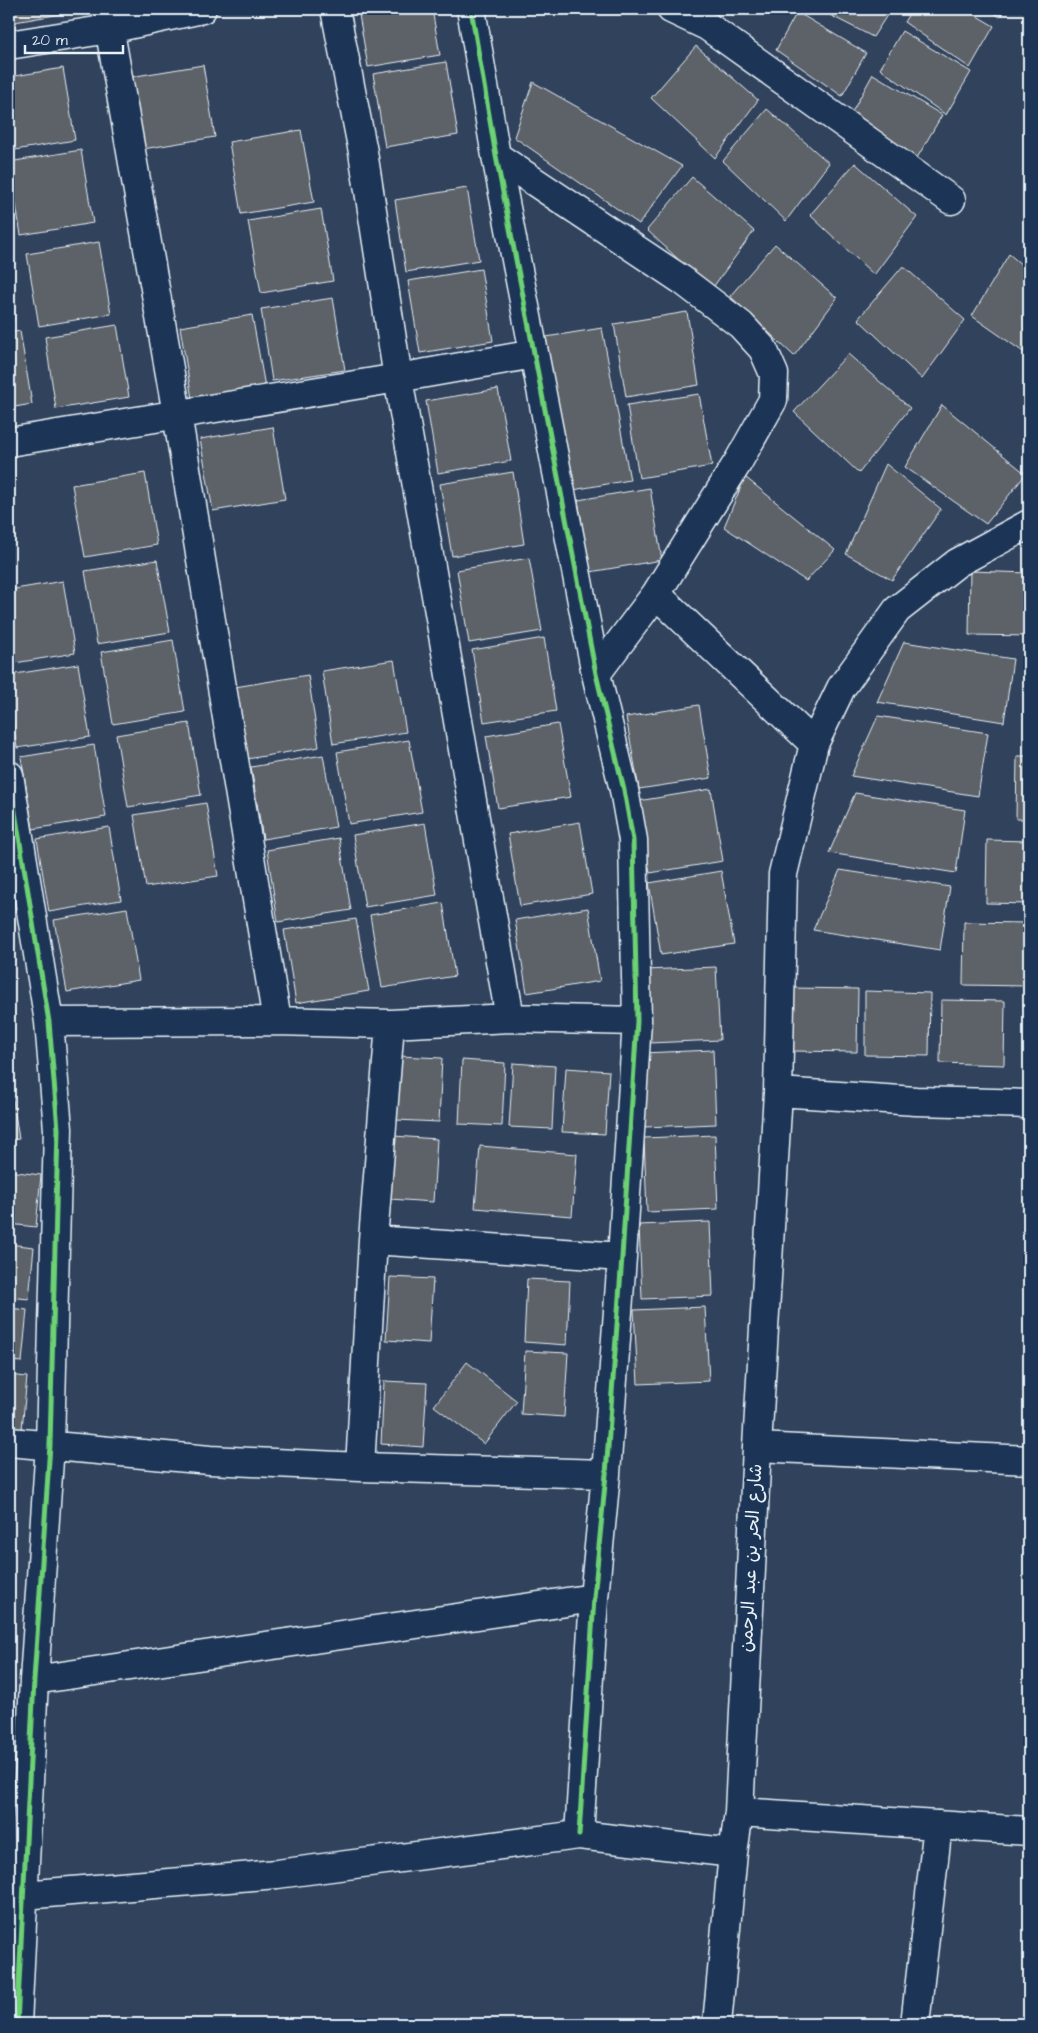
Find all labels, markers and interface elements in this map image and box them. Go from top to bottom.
scale bar [25,22,122,54]
text: 20 m [32,30,68,51]
street label: شارع الحر بن عبد الرحمن [734,1463,768,1653]

